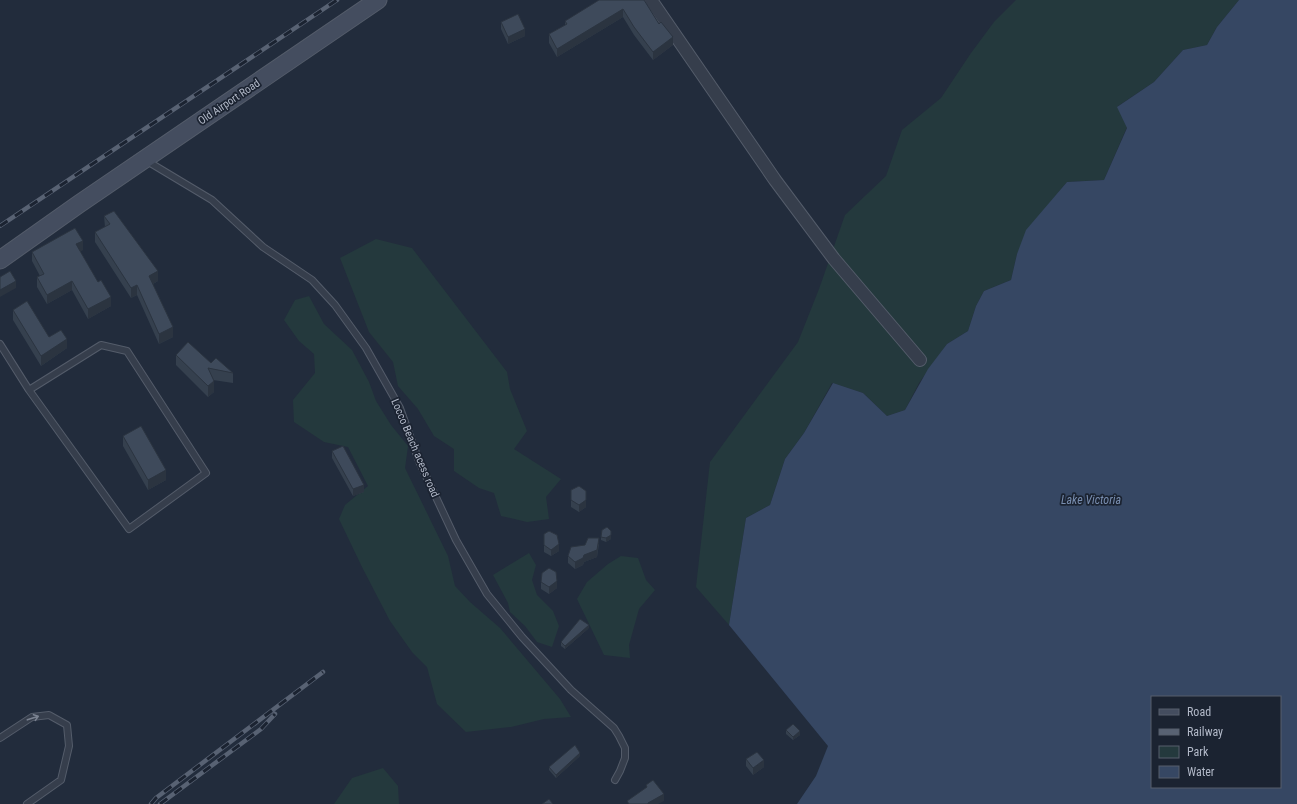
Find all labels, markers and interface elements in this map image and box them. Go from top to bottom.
street label: Old Airport Road [196,77,262,127]
street label: Locco Beach acess road [388,397,442,499]
water label: Lake Victoria [1061,493,1121,507]
legend [1151,696,1281,788]
text: Road [1187,705,1211,719]
one-way arrow [27,714,40,721]
text: Railway [1187,725,1223,739]
text: Park [1187,745,1209,759]
text: Water [1187,765,1215,779]

